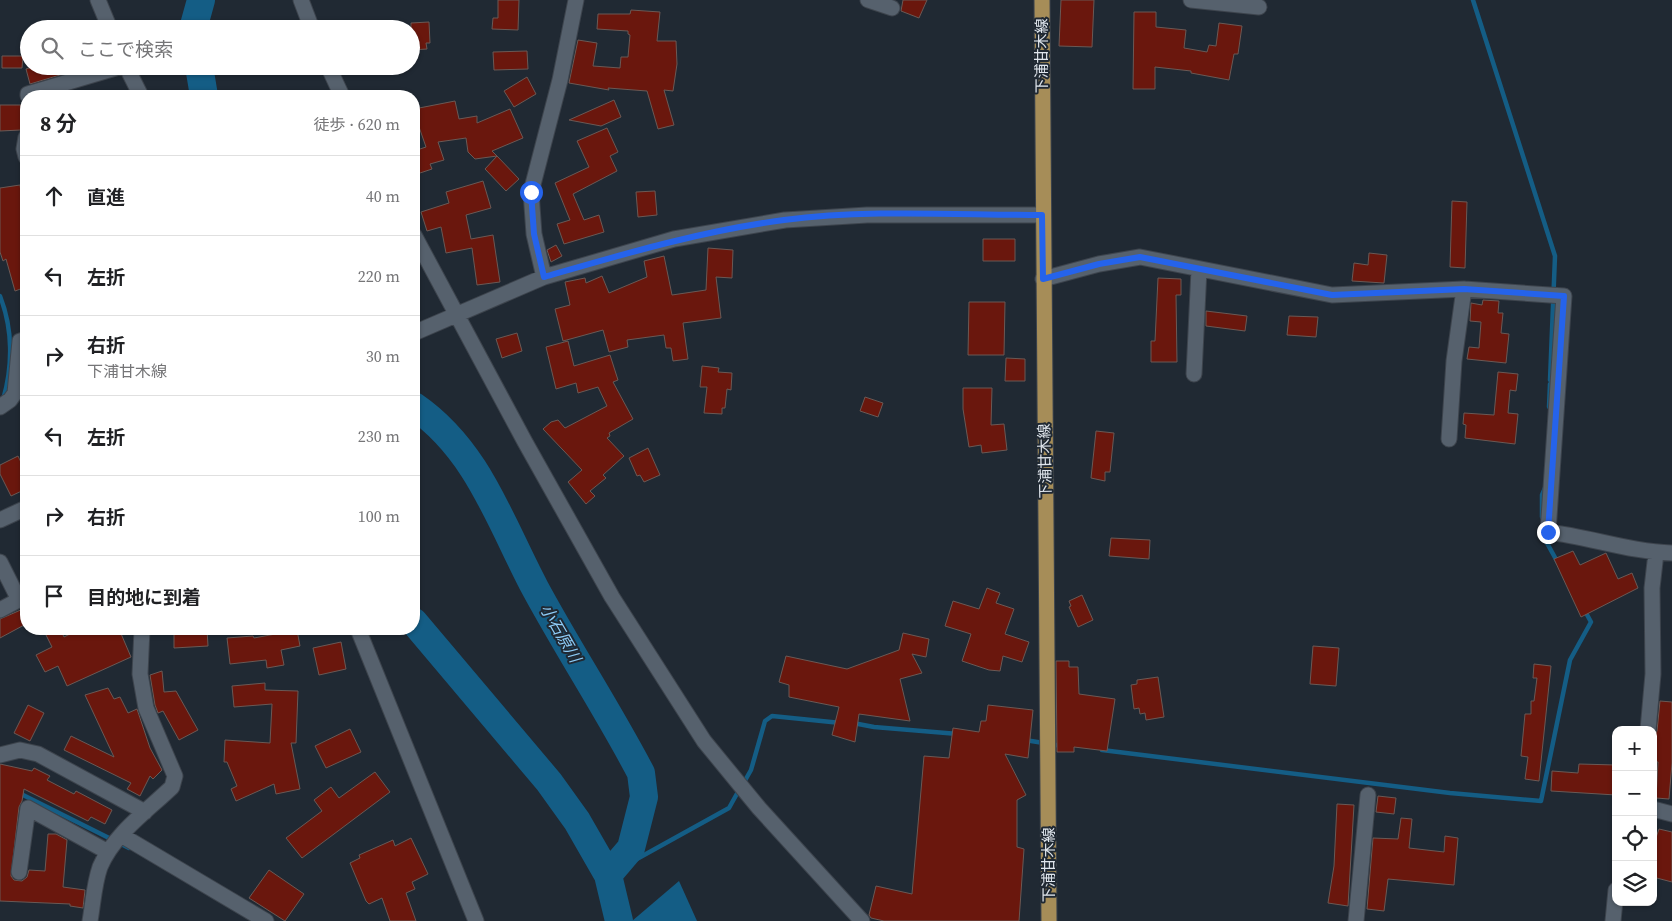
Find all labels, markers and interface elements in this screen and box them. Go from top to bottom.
street label: 下浦甘木線 [1031,18,1052,94]
search box [20,20,420,75]
icon: search [38,34,66,62]
text: ここで検索 [78,36,173,62]
text: 8 分 [40,109,77,138]
text: 徒歩 · 620 m [314,113,400,135]
route start [520,181,543,204]
icon: ahead [40,182,68,210]
text: 直進 [87,184,125,210]
text: 40 m [366,185,400,207]
icon: left [40,262,68,290]
text: 左折 [87,264,125,290]
text: 220 m [358,265,400,287]
text: 右折 [87,332,125,358]
icon: right [40,342,68,370]
text: 30 m [366,345,400,367]
text: 下浦甘木線 [87,360,167,382]
icon: left [40,422,68,450]
street label: 下浦甘木線 [1033,423,1056,499]
text: 左折 [87,424,125,450]
text: 230 m [358,425,400,447]
icon: right [40,502,68,530]
text: 右折 [87,504,125,530]
text: 100 m [358,505,400,527]
route end [1537,521,1560,544]
icon: arrive [40,582,68,610]
text: 目的地に到着 [87,584,201,610]
water label: 小石原川 [535,600,588,668]
map controls [1612,726,1657,906]
button: + [1612,726,1657,771]
button: − [1612,771,1657,816]
button: locate [1612,816,1657,861]
street label: 下浦甘木線 [1038,827,1059,903]
button: layers [1612,861,1657,906]

